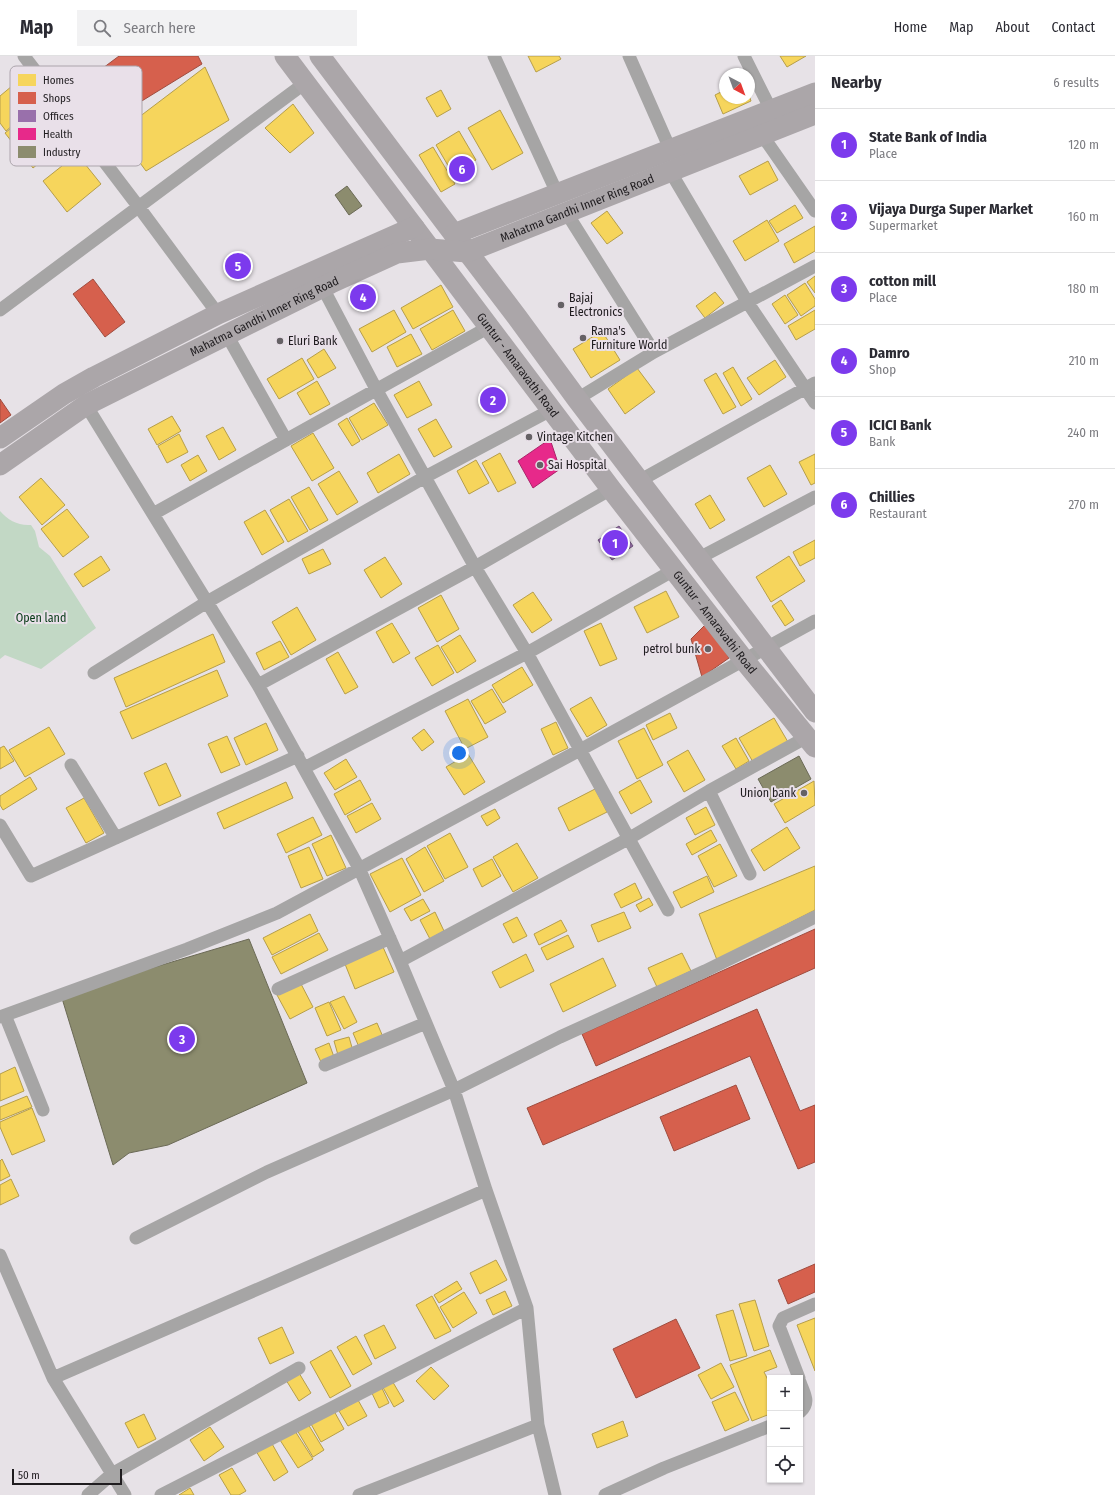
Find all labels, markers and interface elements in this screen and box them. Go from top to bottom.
search box [77,10,357,46]
text: Map [20,16,53,39]
icon: search [91,17,113,39]
text: Search here [123,19,196,37]
text: Home [894,19,927,36]
text: Map [949,19,973,36]
text: About [995,19,1030,36]
text: Contact [1052,19,1095,36]
legend [10,66,142,166]
north arrow [719,68,755,104]
text: Nearby [831,72,882,93]
text: Homes [43,74,74,87]
text: 6 results [1053,75,1099,90]
text: Shops [43,92,71,105]
text: Offices [43,110,74,123]
text: Health [43,128,73,141]
text: State Bank of India [869,128,987,146]
text: 1 [841,137,847,152]
text: 120 m [1068,137,1099,152]
text: Industry [43,146,80,159]
text: Place [869,146,897,161]
pin: 6 [449,154,475,184]
street label: Mahatma Gandhi Inner Ring Road [498,171,656,245]
text: Vijaya Durga Super Market [869,200,1033,218]
text: 2 [841,209,847,224]
text: 160 m [1068,209,1099,224]
text: Supermarket [869,218,938,233]
pin: 5 [225,251,251,281]
text: cotton mill [869,272,936,290]
street label: Mahatma Gandhi Inner Ring Road [188,273,341,359]
text: 3 [841,281,847,296]
text: 180 m [1068,281,1099,296]
pin: 4 [350,282,376,312]
text: Place [869,290,897,305]
place label: Bajaj Electronics [569,291,622,319]
marker: Bajaj Electronics [556,300,566,310]
street label: Guntur - Amaravathi Road [474,310,562,420]
place label: Rama's Furniture World [591,324,667,352]
marker: Rama's Furniture World [578,333,588,343]
place label: Eluri Bank [288,334,338,348]
marker: Eluri Bank [275,336,285,346]
text: Damro [869,344,910,362]
text: 4 [841,353,847,368]
text: 210 m [1069,353,1099,368]
text: Shop [869,362,896,377]
pin: 2 [480,385,506,415]
text: ICICI Bank [869,416,931,434]
text: 5 [841,425,847,440]
text: 240 m [1067,425,1099,440]
place label: Vintage Kitchen [537,430,613,444]
marker: Vintage Kitchen [524,432,534,442]
text: Bank [869,434,895,449]
place label: Sai Hospital [548,458,607,472]
marker: Sai Hospital [535,460,545,470]
text: Chillies [869,488,915,506]
text: 6 [841,497,847,512]
text: 270 m [1068,497,1099,512]
text: Restaurant [869,506,927,521]
pin: 1 [602,528,628,558]
street label: Guntur - Amaravathi Road [670,568,759,677]
park label: Open land [16,611,66,625]
place label: petrol bunk [643,642,700,656]
marker: petrol bunk [703,644,713,654]
your location [449,743,469,763]
place label: Union bank [740,786,796,800]
marker: Union bank [799,788,809,798]
pin: 3 [169,1024,195,1054]
map controls [767,1375,803,1483]
button: + [767,1375,803,1411]
button: − [767,1411,803,1447]
button: locate [767,1447,803,1483]
scale bar [12,1467,122,1486]
text: 50 m [18,1469,40,1482]

